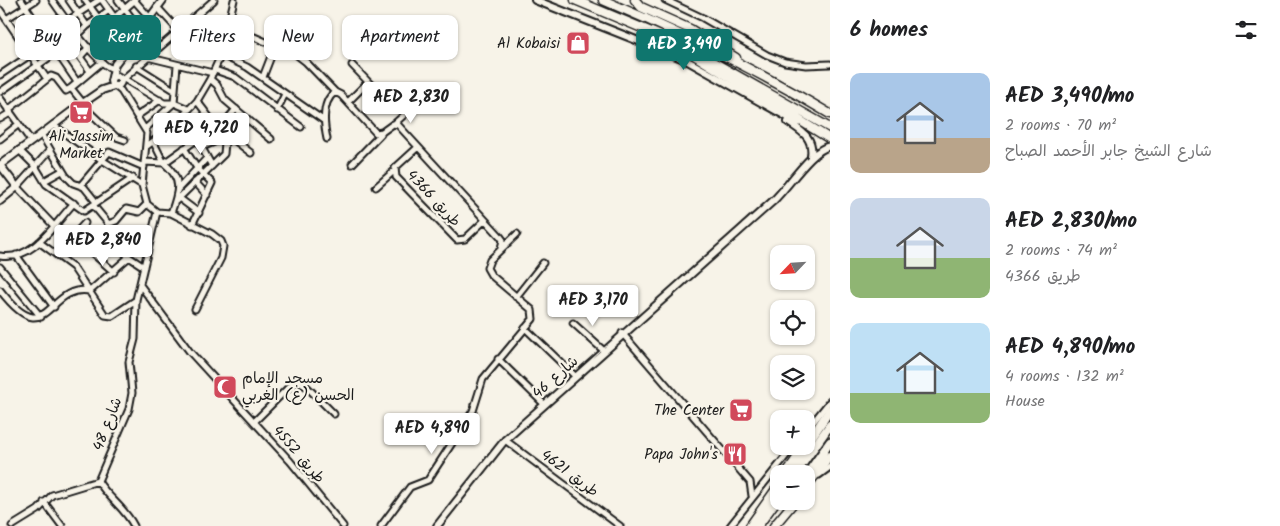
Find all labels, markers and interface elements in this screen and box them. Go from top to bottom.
text: 6 homes [850,14,928,47]
chip: Buy [15,15,80,60]
chip: Rent [90,15,161,60]
chip: Filters [171,15,254,60]
chip: New [264,15,332,60]
chip: Apartment [342,15,458,60]
icon: filters [1232,16,1260,44]
pin: AED 3,490 [627,28,741,71]
shop icon: Al Kobaisi [565,30,591,56]
place label: Al Kobaisi [497,32,561,56]
text: AED 3,490 [647,32,721,57]
text: AED 3,490/mo [1005,80,1134,113]
pin: AED 2,830 [354,82,468,124]
text: AED 2,830 [373,85,449,110]
icon: home [890,93,950,153]
supermarket icon: Ali Jassim Market [68,99,94,125]
pin: AED 4,720 [144,112,258,155]
text: 2 rooms · 70 m² [1005,113,1116,138]
text: AED 4,720 [164,116,238,141]
place label: Ali Jassim Market [49,125,113,166]
text: شارع الشيخ جابر الأحمد الصباح [1005,139,1212,164]
street label: طريق 4366 [400,165,466,233]
text: AED 2,830/mo [1005,205,1137,238]
icon: home [890,218,950,278]
pin: AED 2,840 [46,224,160,267]
text: AED 2,840 [65,228,141,253]
text: 2 rooms · 74 m² [1005,238,1117,263]
north arrow [770,245,815,290]
map controls [770,245,815,510]
text: طريق 4366 [1005,264,1081,289]
pin: AED 3,170 [536,284,650,327]
text: AED 3,170 [558,288,628,313]
button: locate [770,300,815,345]
text: AED 4,890/mo [1005,331,1135,364]
icon: home [890,343,950,403]
street label: شارع 46 [527,350,584,405]
button: layers [770,355,815,400]
text: 4 rooms · 132 m² [1005,364,1124,389]
place label: مسجد الإمام الحسن (ع) الغربي [242,367,354,408]
mosque icon: مسجد الإمام الحسن (ع) الغربي [212,374,238,400]
text: House [1005,389,1045,414]
street label: شارع 48 [87,394,129,455]
supermarket icon: The Center [728,397,754,423]
place label: The Center [654,399,725,423]
button: + [770,410,815,455]
pin: AED 4,890 [375,412,489,455]
text: AED 4,890 [395,416,469,441]
street label: طريق 4552 [266,420,330,489]
restaurant icon: Papa John's [722,441,748,467]
place label: Papa John's [644,443,719,467]
street label: طريق 4621 [535,444,604,504]
button: − [770,465,815,510]

